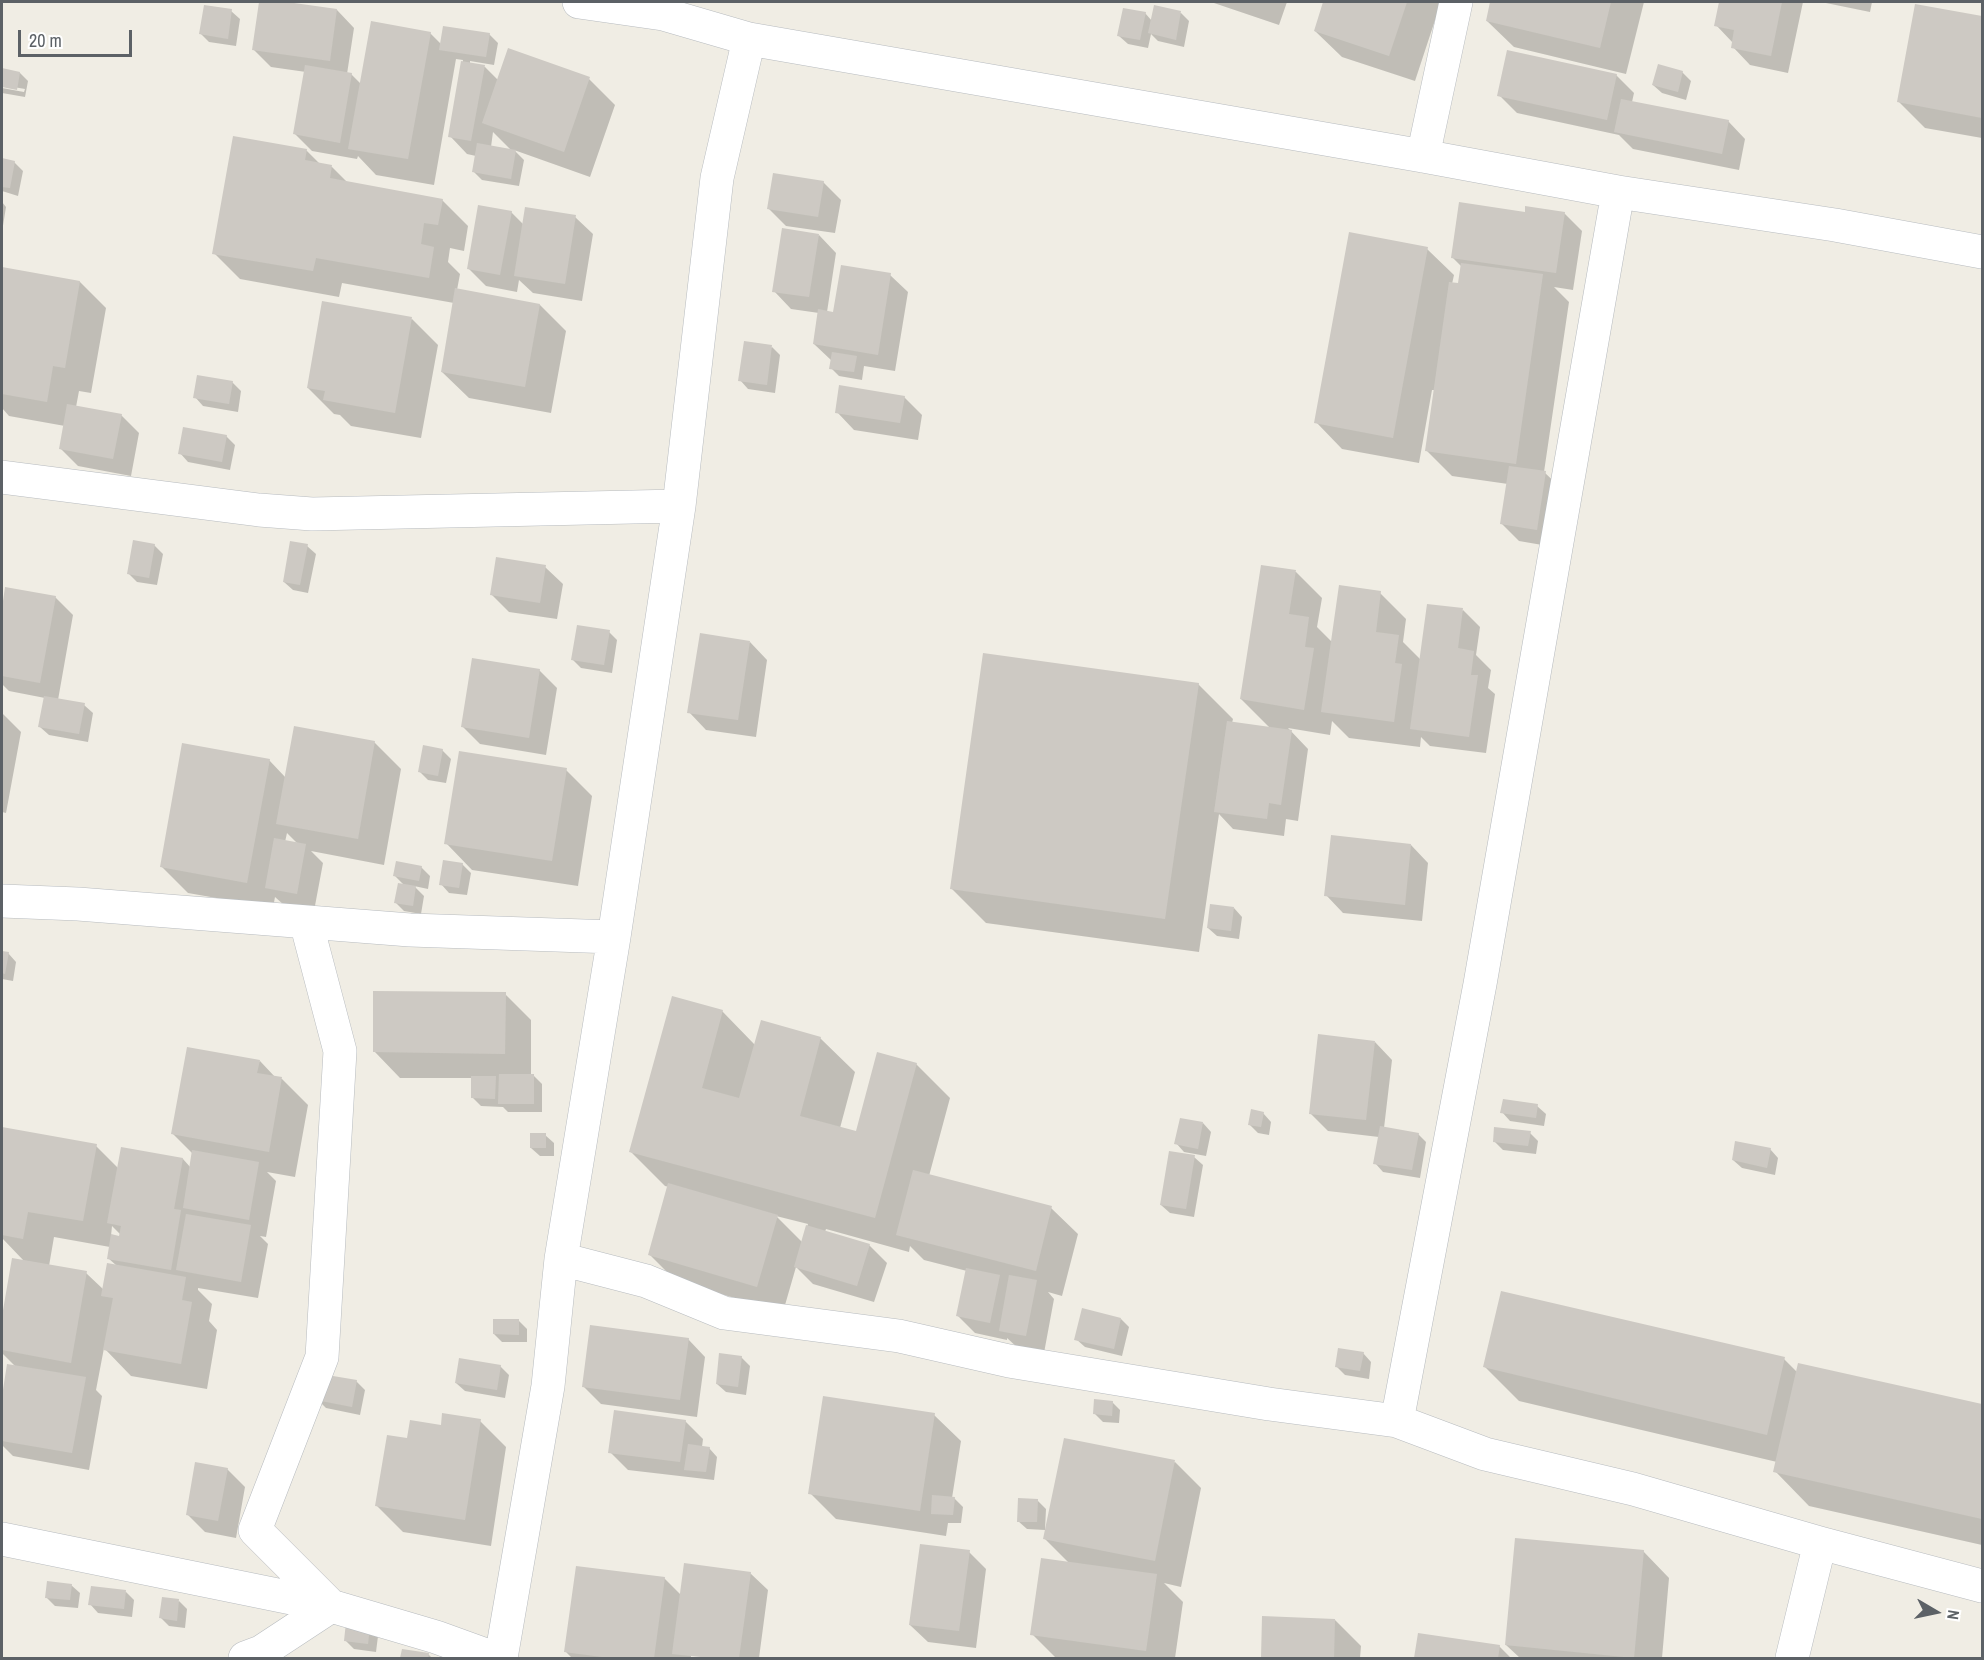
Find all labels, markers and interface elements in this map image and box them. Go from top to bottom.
scale bar [21,18,135,56]
text: 20 m [29,28,62,53]
north arrow [1906,1582,1966,1642]
text: N [1942,1608,1965,1621]

